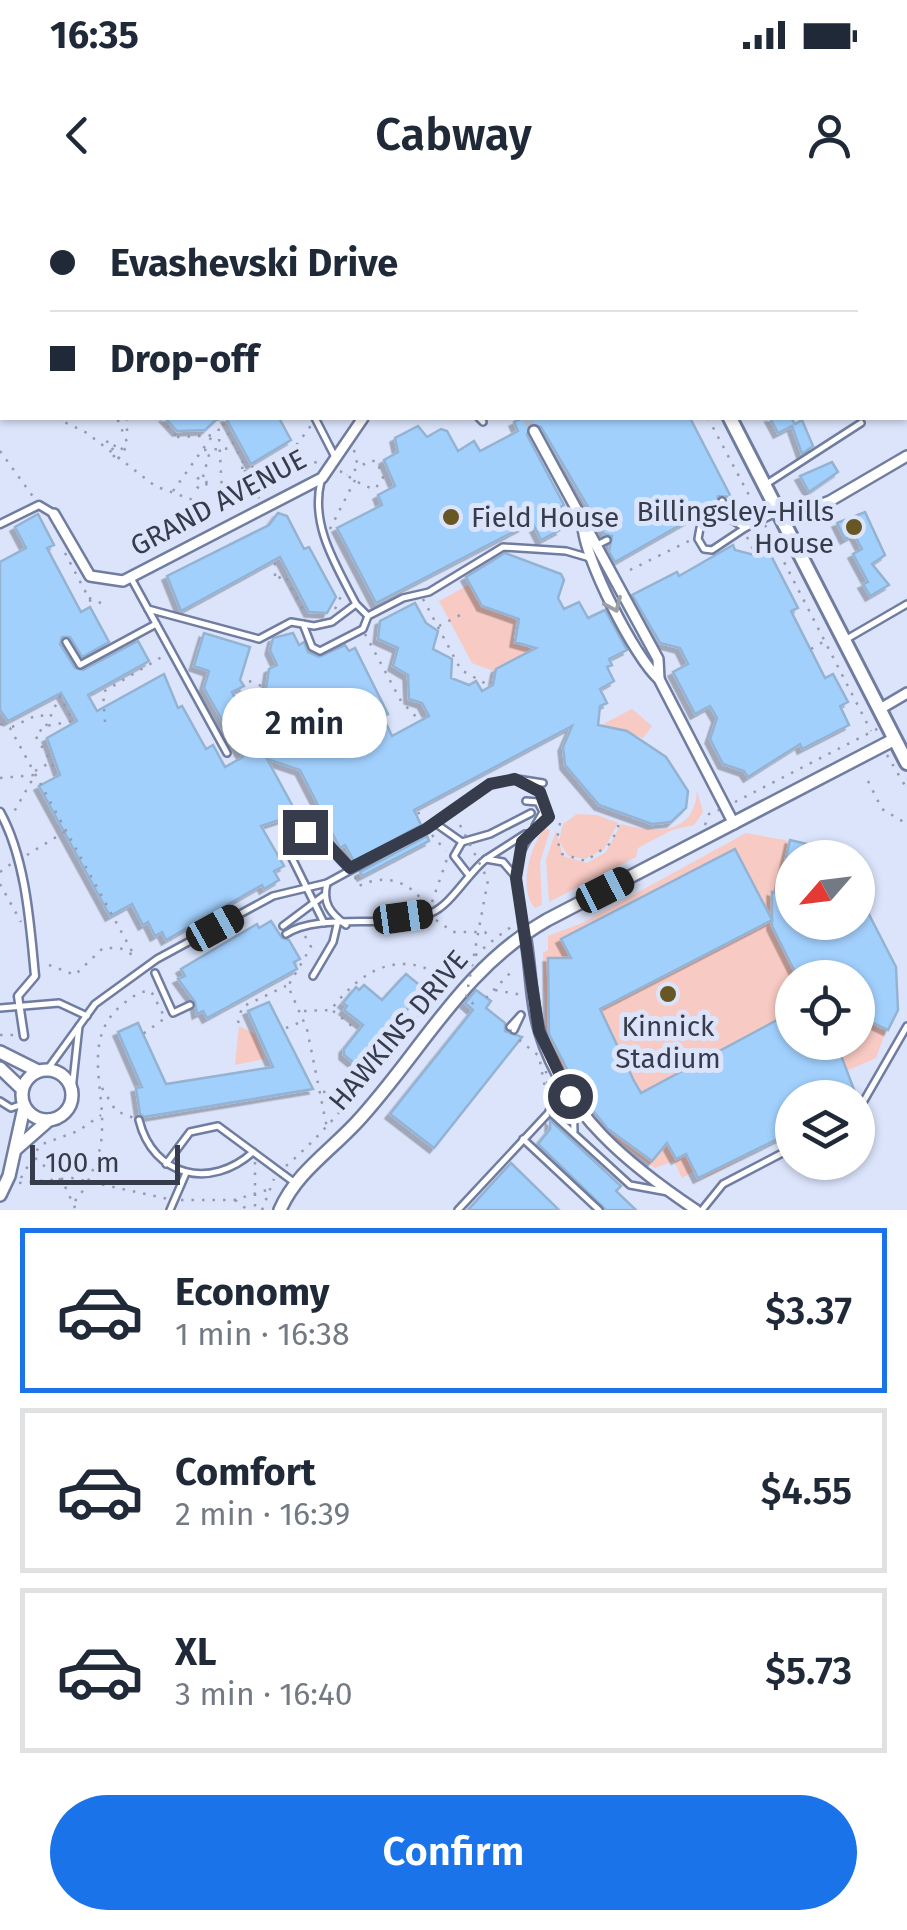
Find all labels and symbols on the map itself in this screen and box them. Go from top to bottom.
street label: GRAND AVENUE [125,442,312,563]
place label: Billingsley-Hills House [637,495,834,560]
place label: Field House [471,501,619,534]
marker: Field House [440,506,462,528]
marker: Billingsley-Hills House [843,516,865,538]
one-way arrow [602,595,622,613]
callout: 2 min [222,687,388,757]
route end [283,810,328,855]
north arrow [775,840,875,940]
car [571,863,639,917]
car [371,898,435,936]
car [181,900,249,956]
street label: HAWKINS DRIVE [322,944,475,1117]
marker: Kinnick Stadium [657,983,679,1005]
place label: Kinnick Stadium [615,1010,721,1075]
route start [548,1074,593,1119]
scale bar [30,1140,180,1184]

